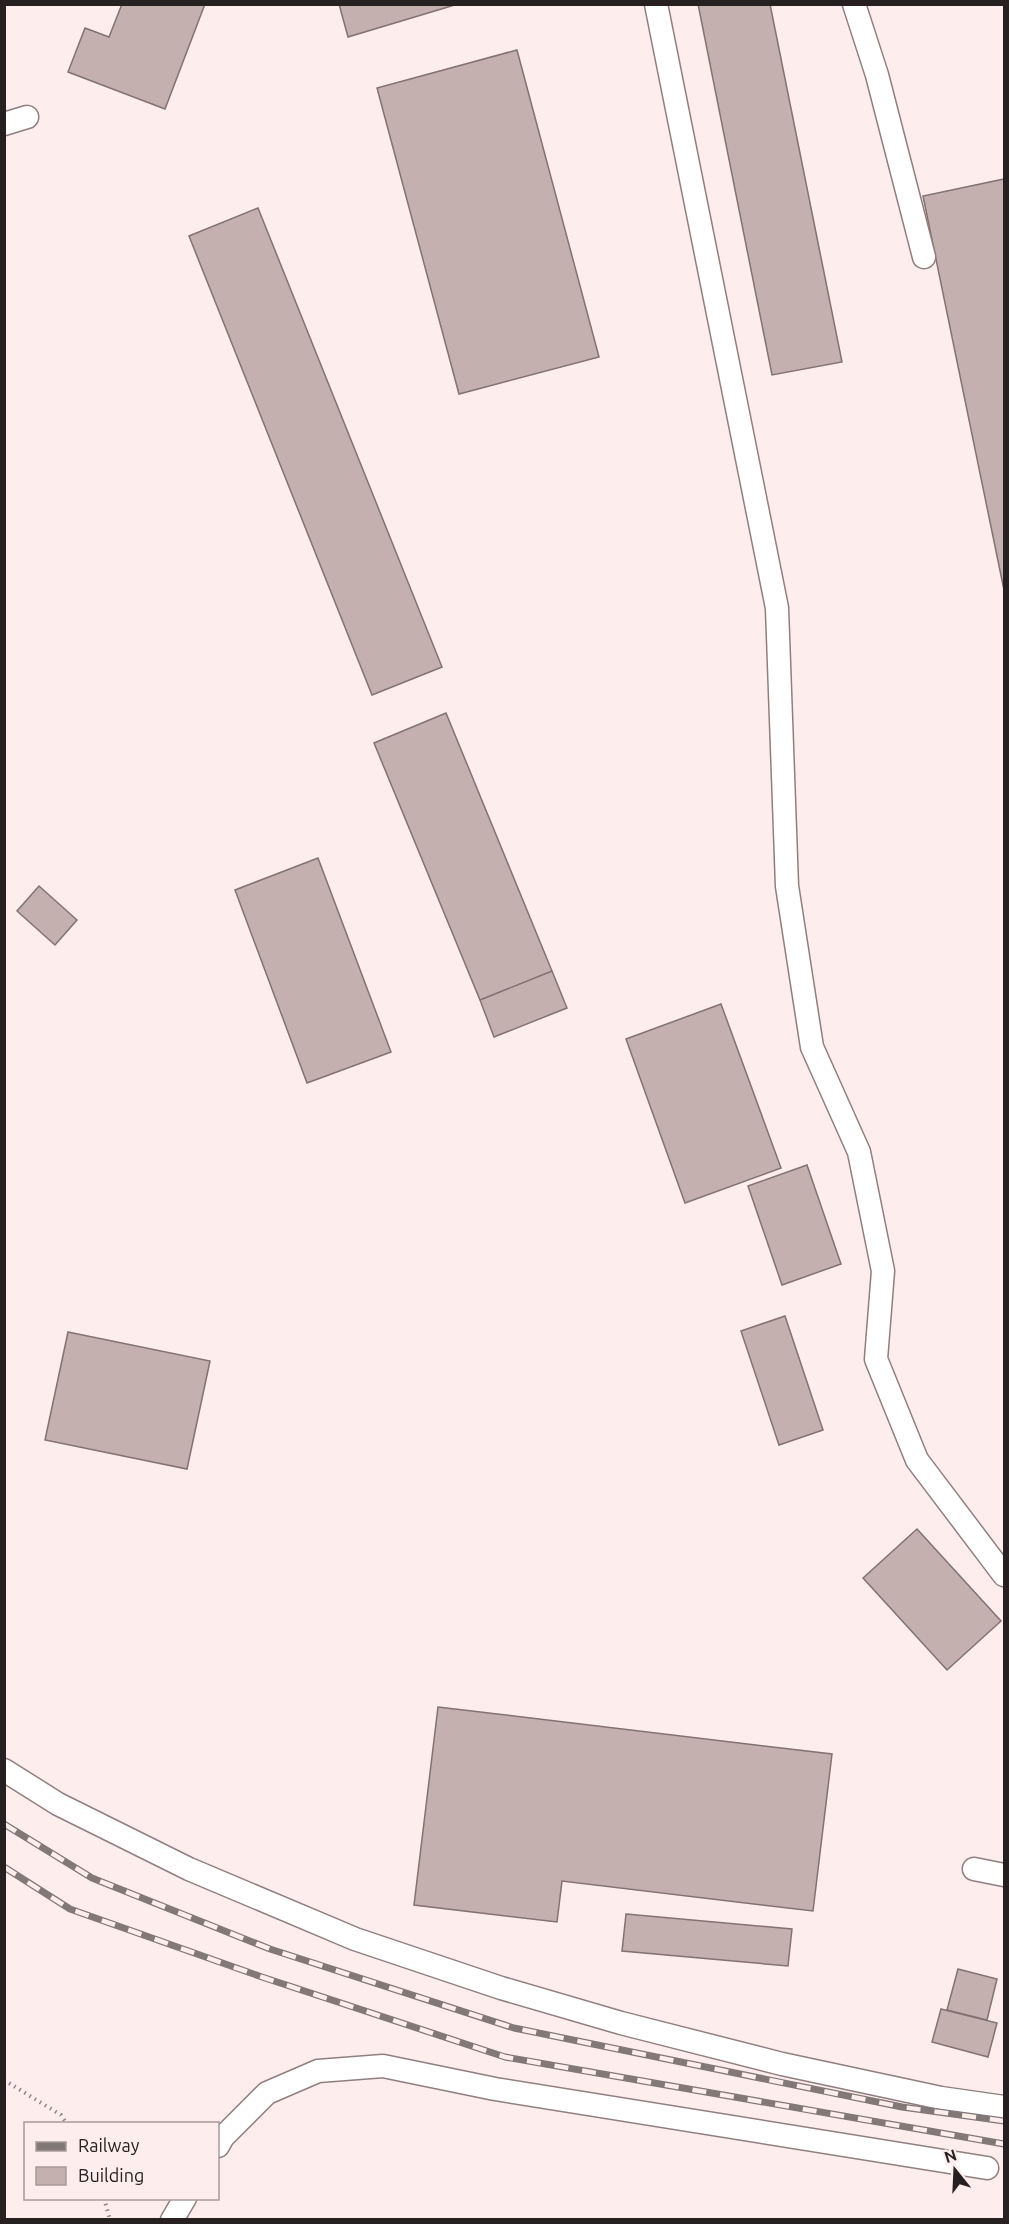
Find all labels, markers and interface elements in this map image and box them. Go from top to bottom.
legend [24,2122,219,2200]
text: Railway [78,2135,140,2155]
north arrow [925,2140,985,2200]
text: N [942,2145,959,2166]
text: Building [78,2165,144,2185]

